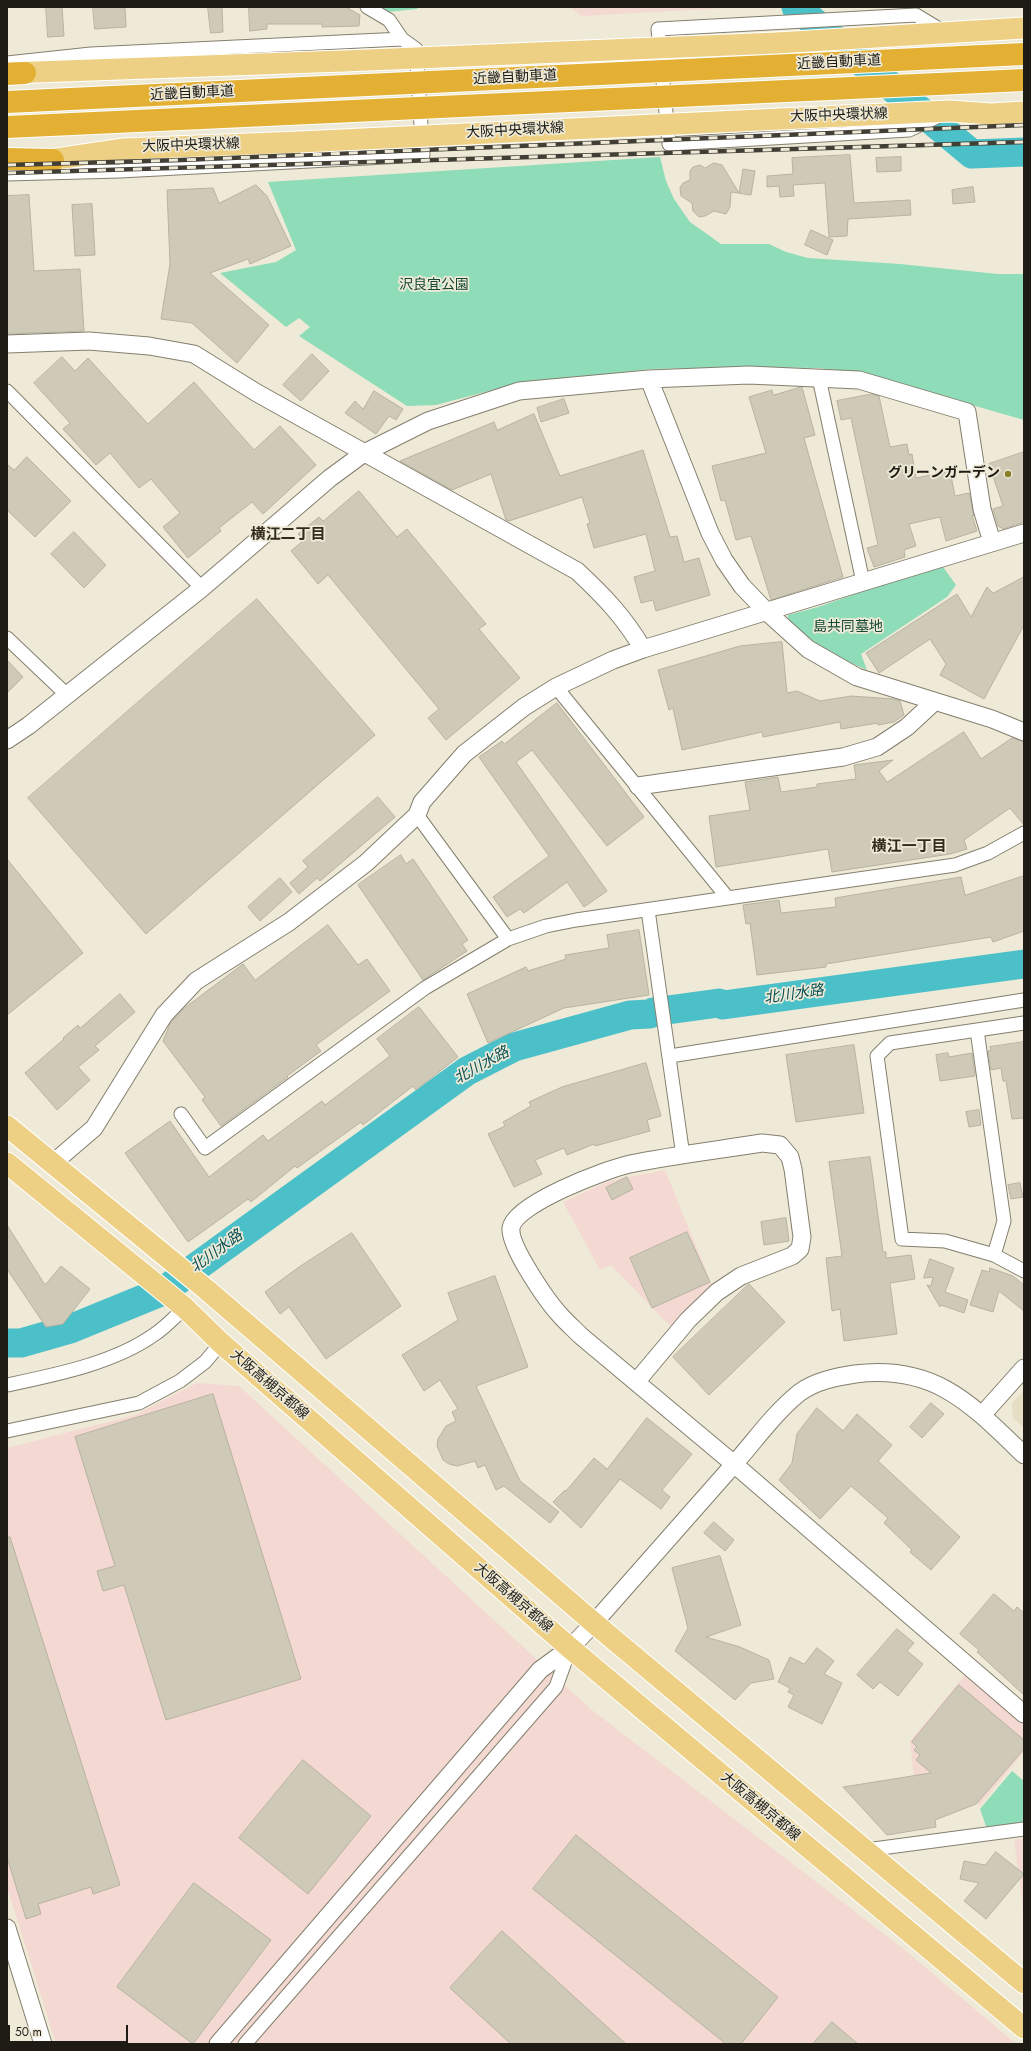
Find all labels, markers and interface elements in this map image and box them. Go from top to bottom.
street label: 近畿自動車道 [797,52,881,74]
street label: 近畿自動車道 [473,67,557,89]
street label: 近畿自動車道 [150,83,234,105]
street label: 大阪中央環状線 [790,106,888,126]
street label: 大阪中央環状線 [466,120,564,142]
street label: 大阪中央環状線 [142,136,240,156]
park label: 沢良宜公園 [399,278,469,294]
place label: グリーンガーデン [888,466,1000,482]
marker: グリーンガーデン [1003,469,1013,479]
district label: 横江二丁目 [251,526,325,544]
park label: 島共同墓地 [813,620,883,636]
district label: 横江一丁目 [872,838,946,856]
water label: 北川水路 [763,982,825,1008]
water label: 北川水路 [451,1044,513,1088]
water label: 北川水路 [187,1227,247,1277]
street label: 大阪高槻京都線 [227,1347,311,1423]
street label: 大阪高槻京都線 [471,1560,555,1636]
street label: 大阪高槻京都線 [717,1769,803,1845]
scale bar [10,2017,130,2043]
text: 50 m [15,2023,42,2041]

